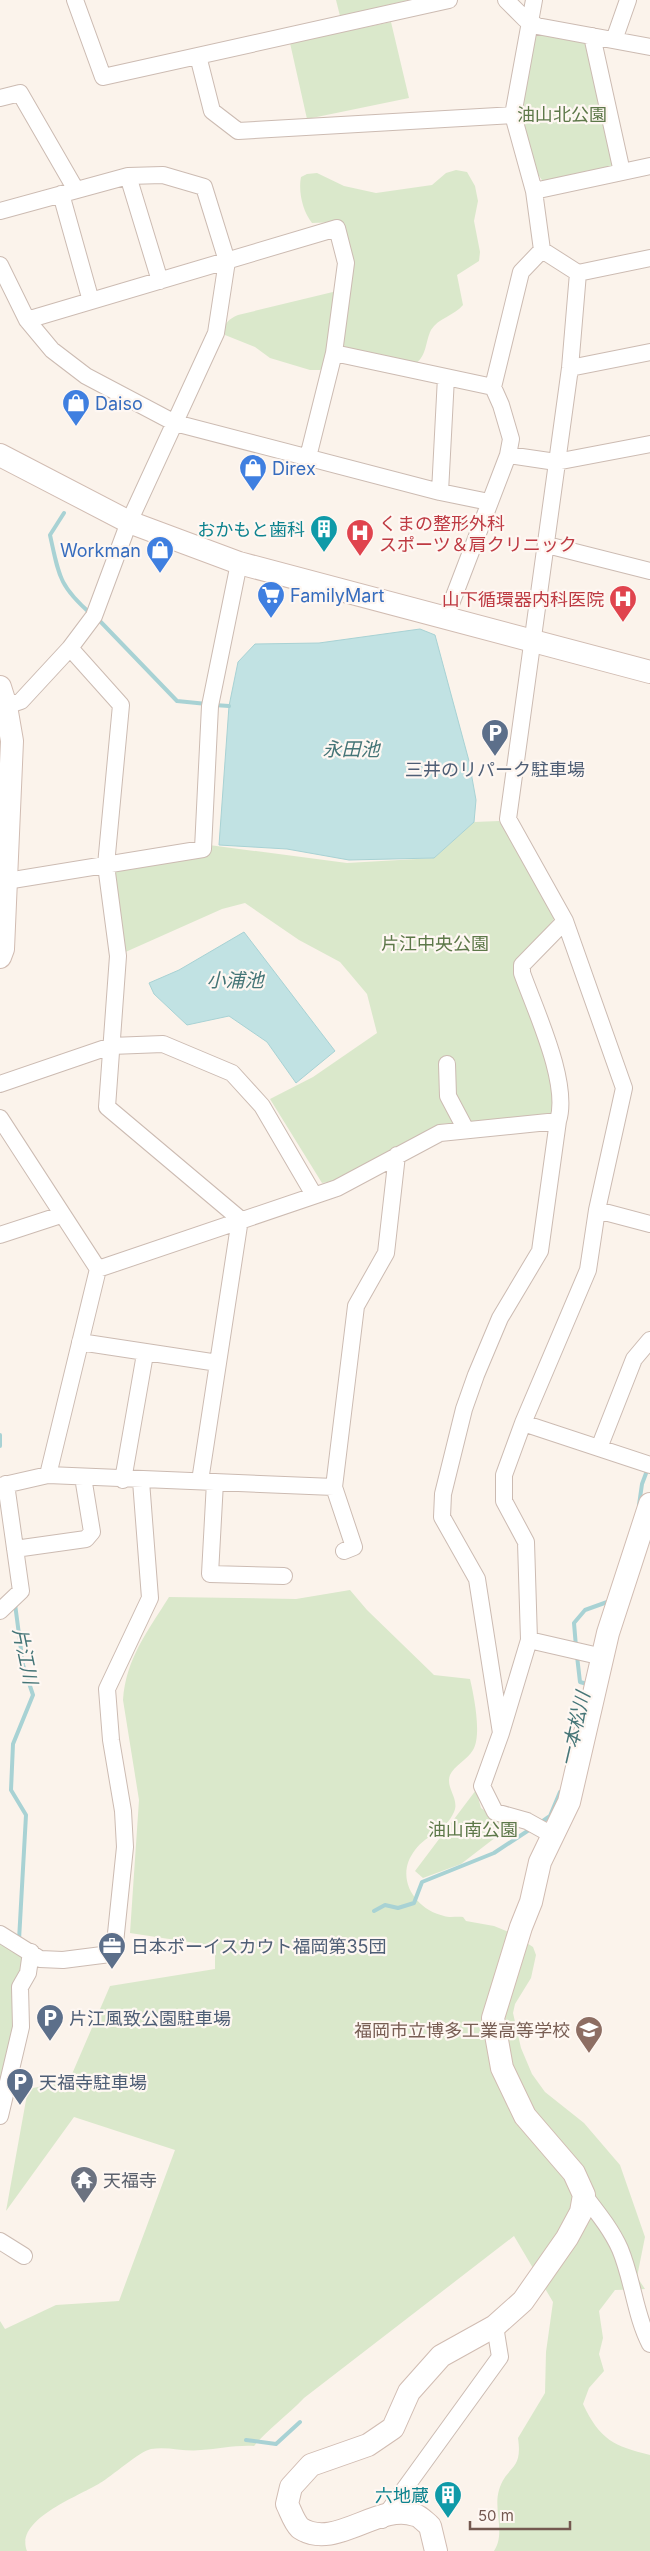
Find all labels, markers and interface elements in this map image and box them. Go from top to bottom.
park label: 油山北公園 [517,104,607,125]
shop icon: Daiso [61,388,91,427]
place label: Daiso [95,393,143,414]
shop icon: Direx [238,453,268,492]
place label: Direx [272,458,316,479]
place label: くまの整形外科 スポーツ＆肩クリニック [379,513,577,555]
building icon: おかもと歯科 [309,514,339,553]
hospital icon: くまの整形外科 スポーツ＆肩クリニック [345,518,375,557]
place label: おかもと歯科 [197,519,305,540]
shop icon: Workman [145,535,175,574]
place label: Workman [60,540,141,561]
supermarket icon: FamilyMart [256,580,286,619]
hospital icon: 山下循環器内科医院 [608,584,638,623]
place label: FamilyMart [290,585,384,606]
place label: 山下循環器内科医院 [442,589,604,610]
parking icon: 三井のリパーク駐車場 [480,718,510,757]
water label: 永田池 [322,738,381,761]
place label: 三井のリパーク駐車場 [405,759,585,780]
park label: 片江中央公園 [381,933,489,954]
water label: 小浦池 [206,969,265,992]
water label: 片江川 [8,1626,43,1688]
water label: 一本松川 [555,1687,595,1769]
park label: 油山南公園 [428,1819,518,1840]
office icon: 日本ボーイスカウト福岡第35団 [97,1931,127,1970]
place label: 日本ボーイスカウト福岡第35団 [131,1936,387,1957]
parking icon: 片江風致公園駐車場 [35,2003,65,2042]
place label: 片江風致公園駐車場 [69,2008,231,2029]
school or university icon: 福岡市立博多工業高等学校 [574,2015,604,2054]
place label: 福岡市立博多工業高等学校 [354,2020,570,2041]
parking icon: 天福寺駐車場 [5,2067,35,2106]
place label: 天福寺駐車場 [39,2072,147,2093]
temple icon: 天福寺 [69,2165,99,2204]
place label: 天福寺 [103,2170,157,2191]
building icon: 六地蔵 [433,2480,463,2519]
place label: 六地蔵 [375,2485,429,2506]
scale bar [470,2498,570,2530]
text: 50 m [478,2506,514,2525]

